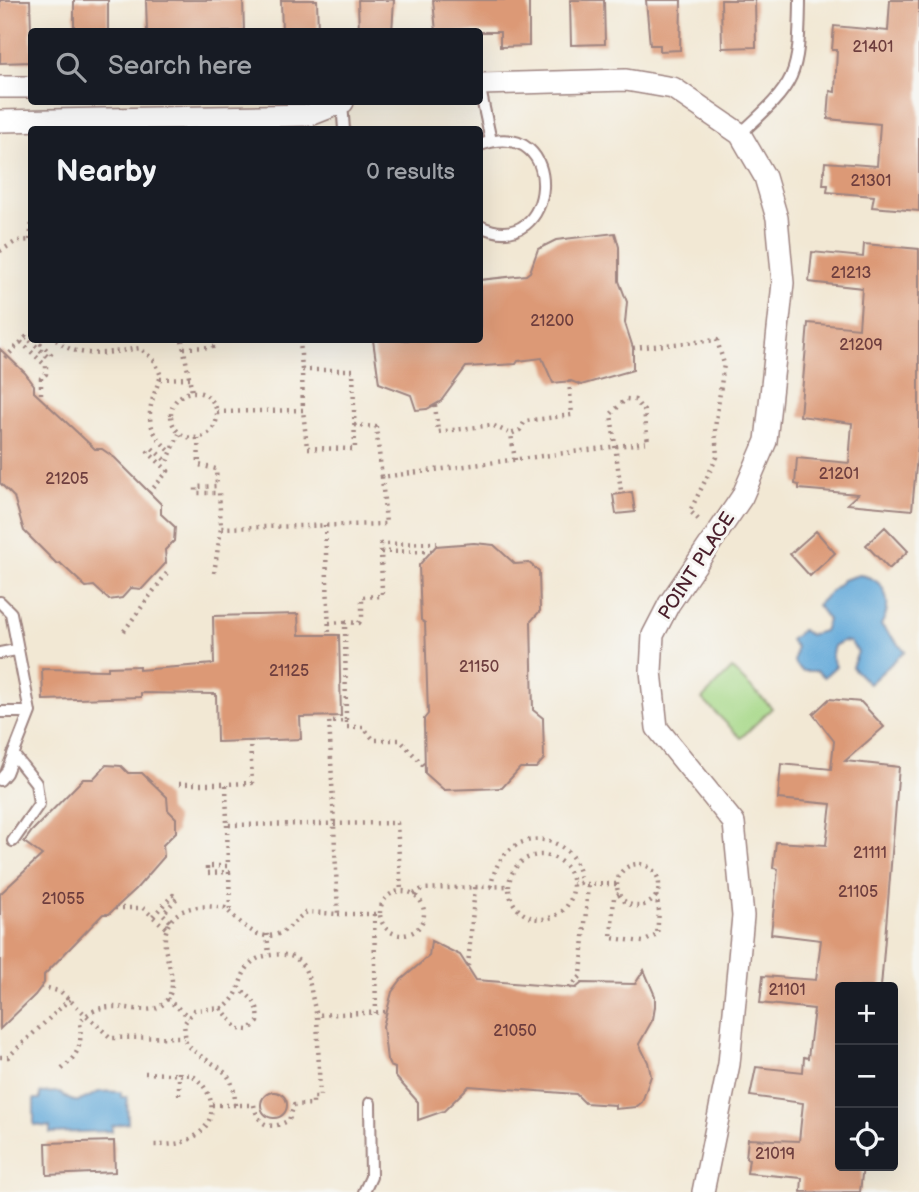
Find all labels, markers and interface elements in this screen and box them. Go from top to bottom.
search box [28,28,483,105]
house number: 21401 [853,38,893,57]
icon: search [52,48,90,86]
text: Search here [108,51,252,82]
text: Nearby [56,154,156,190]
text: 0 results [366,158,455,186]
house number: 21301 [851,172,891,191]
house number: 21213 [831,264,871,283]
house number: 21200 [530,312,574,331]
house number: 21209 [839,336,883,355]
house number: 21201 [819,465,859,484]
house number: 21205 [45,470,89,489]
street label: POINT PLACE [654,508,740,624]
house number: 21150 [459,658,499,677]
house number: 21125 [269,662,309,681]
house number: 21111 [853,844,887,863]
house number: 21105 [838,883,878,902]
house number: 21055 [41,890,85,909]
house number: 21101 [768,981,806,1000]
map controls [835,982,898,1171]
button: + [835,982,898,1045]
house number: 21050 [493,1022,537,1041]
button: − [835,1045,898,1108]
button: locate [835,1108,898,1171]
house number: 21019 [755,1145,795,1164]

